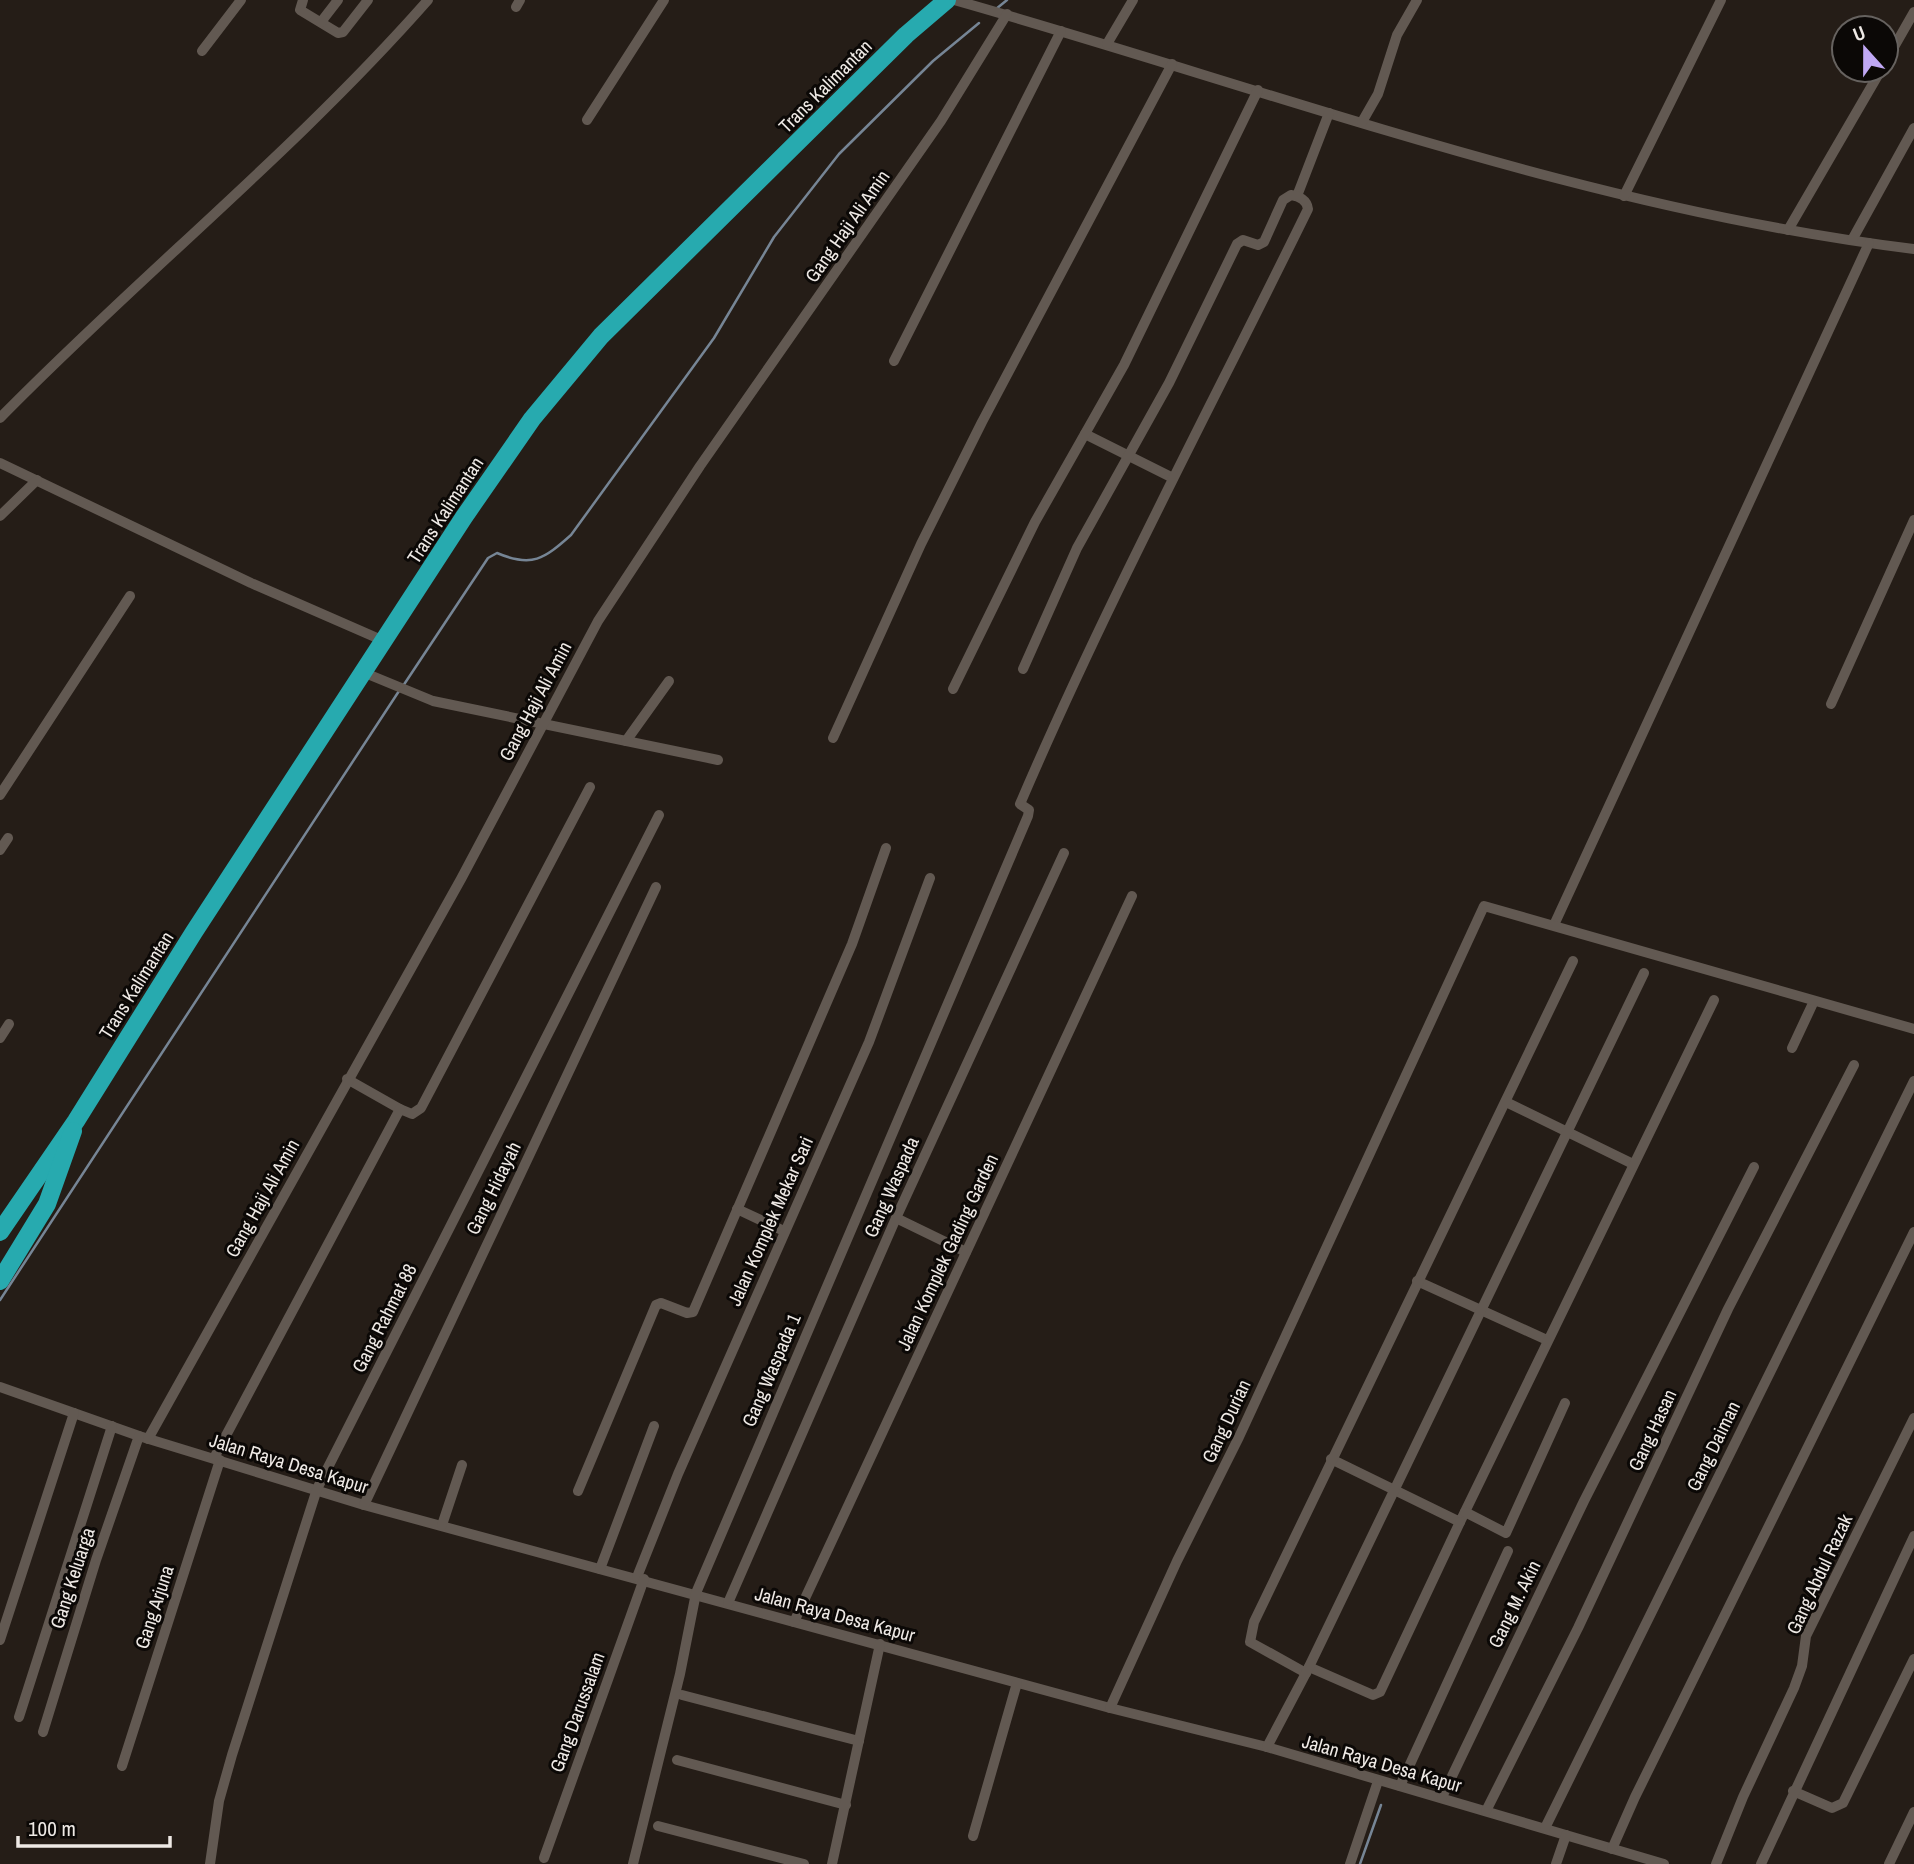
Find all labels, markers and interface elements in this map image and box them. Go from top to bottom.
north arrow [1830,14,1900,84]
text: U [1849,19,1869,47]
street label: Trans Kalimantan [773,34,877,138]
street label: Gang Haji Ali Amin [799,165,895,287]
street label: Trans Kalimantan [401,452,489,568]
street label: Gang Haji Ali Amin [493,637,577,765]
street label: Trans Kalimantan [93,926,179,1044]
street label: Jalan Komplek Mekar Sari [721,1132,819,1310]
street label: Gang Waspada [857,1132,925,1241]
street label: Gang Haji Ali Amin [219,1134,305,1262]
street label: Gang Hidayah [459,1137,527,1239]
street label: Jalan Komplek Gading Garden [890,1150,1004,1354]
street label: Gang Rahmat 88 [345,1259,423,1377]
street label: Gang Waspada 1 [735,1309,807,1431]
street label: Gang Durian [1195,1375,1257,1467]
street label: Gang Hasan [1622,1385,1682,1475]
street label: Gang Daiman [1680,1397,1746,1495]
street label: Jalan Raya Desa Kapur [207,1427,372,1500]
street label: Gang Abdul Razak [1780,1509,1858,1638]
street label: Gang Keluarga [43,1524,101,1632]
street label: Gang M. Akin [1482,1556,1546,1652]
street label: Gang Arjuna [128,1561,180,1652]
street label: Jalan Raya Desa Kapur [752,1580,919,1648]
street label: Gang Darussalam [543,1649,611,1775]
street label: Jalan Raya Desa Kapur [1299,1728,1465,1798]
scale bar [18,1804,170,1848]
text: 100 m [28,1814,76,1843]

